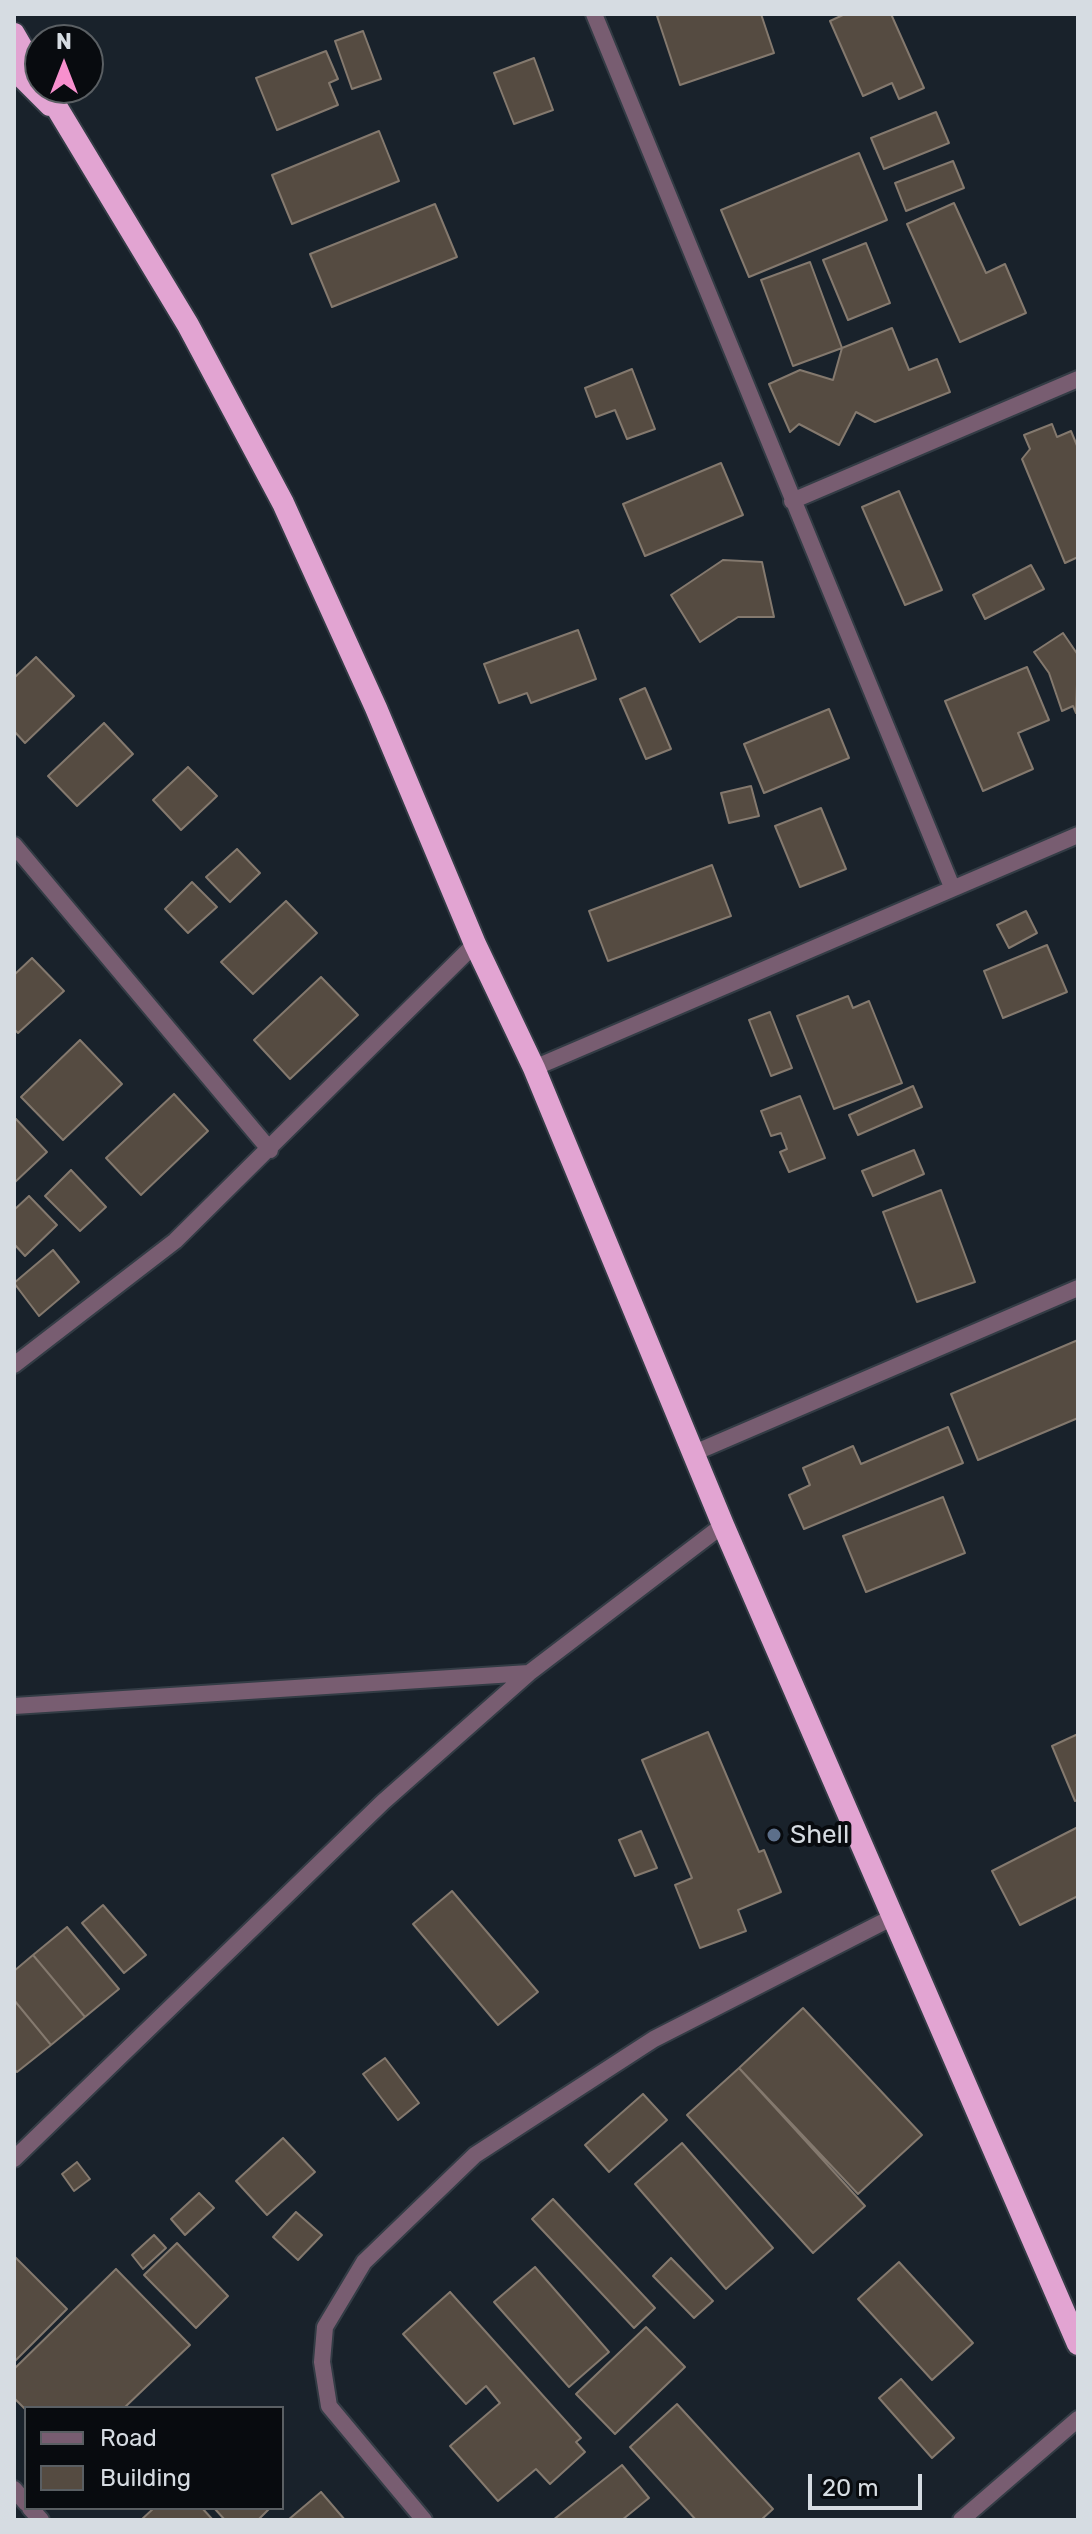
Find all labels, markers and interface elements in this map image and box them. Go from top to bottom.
north arrow [24,24,104,104]
text: N [56,28,72,55]
place label: Shell [790,1819,849,1851]
marker: Shell [765,1826,783,1844]
legend [24,2406,284,2510]
text: Road [100,2424,157,2452]
scale bar [812,2458,926,2508]
text: Building [100,2464,191,2492]
text: 20 m [822,2474,879,2502]

